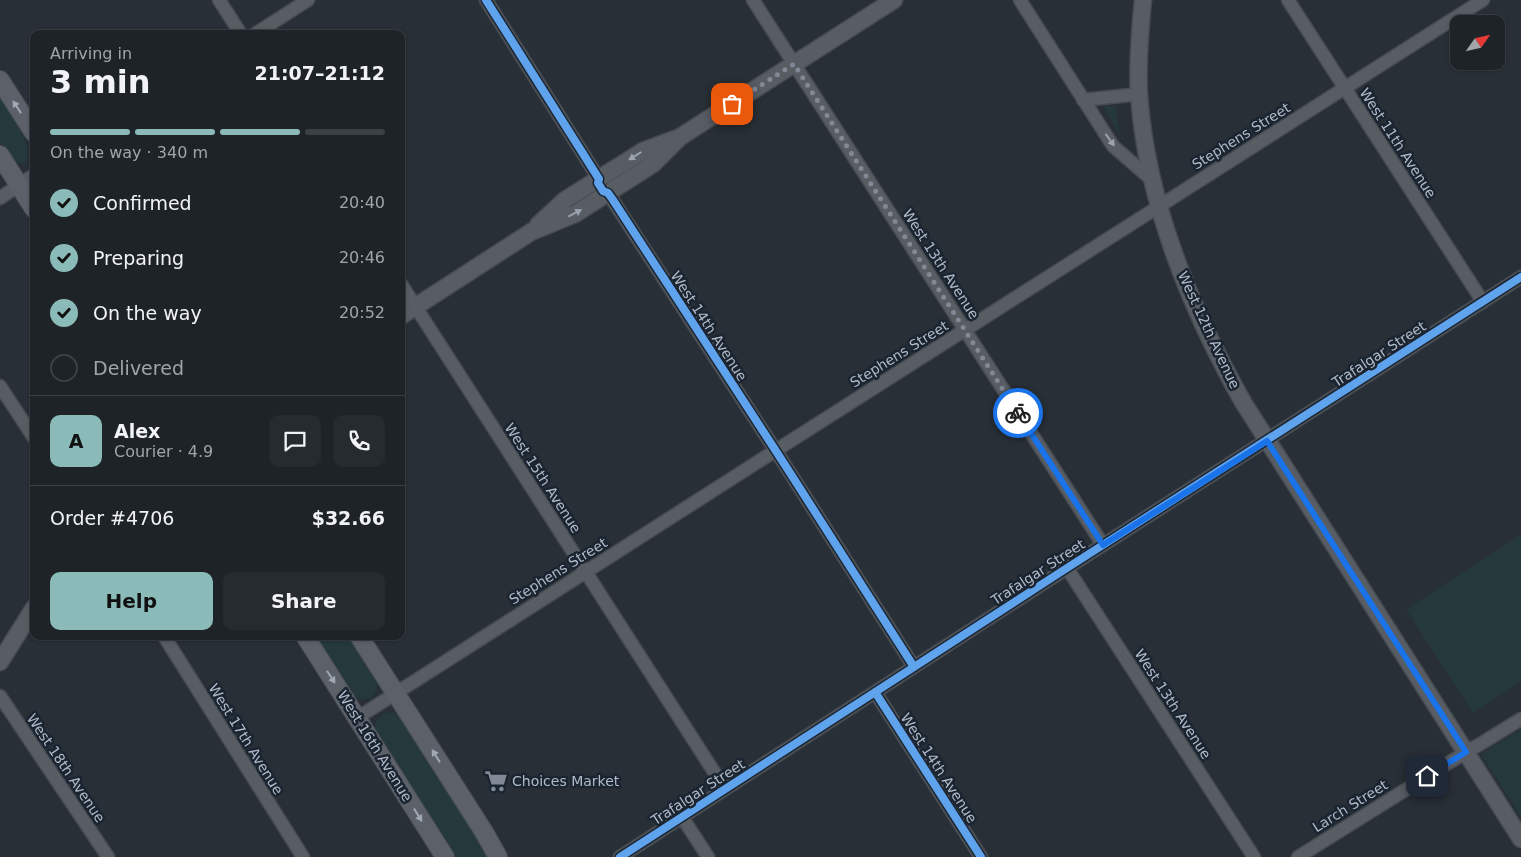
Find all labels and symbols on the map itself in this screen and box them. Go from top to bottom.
north arrow [1450,15,1505,70]
pin [711,83,753,125]
street label: West 11th Avenue [1357,85,1439,201]
street label: Stephens Street [1189,99,1293,173]
one-way arrow [12,100,22,113]
one-way arrow [1105,133,1115,147]
one-way arrow [628,151,641,161]
street label: West 13th Avenue [900,206,982,322]
one-way arrow [568,209,583,217]
street label: West 14th Avenue [668,268,750,384]
street label: West 12th Avenue [1175,269,1243,391]
street label: Stephens Street [847,317,951,391]
street label: Trafalgar Street [1328,317,1429,391]
courier [993,388,1043,438]
street label: West 15th Avenue [502,420,584,536]
street label: Stephens Street [506,534,610,608]
street label: Trafalgar Street [987,535,1088,609]
street label: West 13th Avenue [1132,646,1214,762]
one-way arrow [326,671,336,684]
street label: West 17th Avenue [205,681,287,797]
street label: West 16th Avenue [334,688,416,804]
street label: West 14th Avenue [898,710,980,826]
street label: West 18th Avenue [24,711,108,825]
one-way arrow [431,749,440,762]
street label: Trafalgar Street [647,755,748,829]
pin [1406,755,1448,797]
supermarket icon: Choices Market [483,768,509,794]
place label: Choices Market [512,773,620,789]
street label: Larch Street [1310,776,1391,835]
one-way arrow [413,808,423,821]

